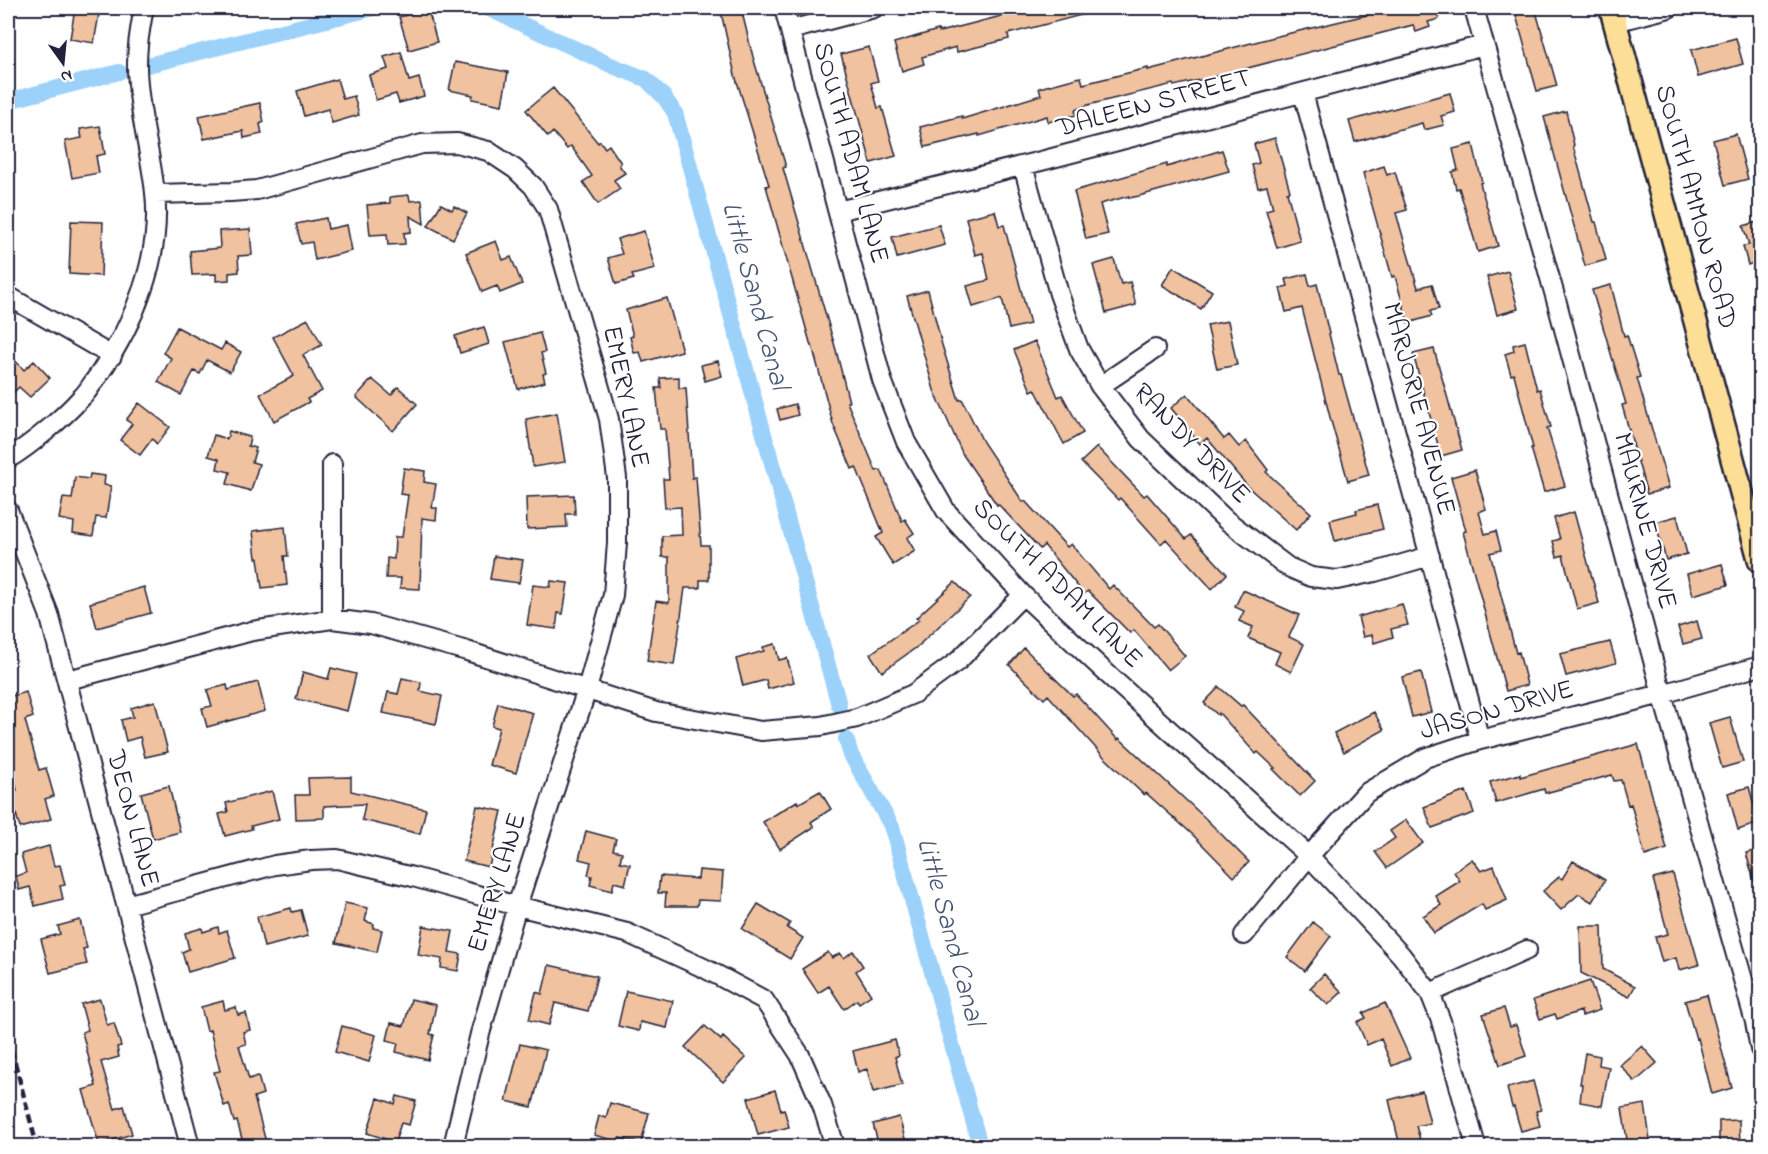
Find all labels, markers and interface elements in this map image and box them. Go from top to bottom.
north arrow [33,33,93,93]
street label: SOUTH ADAM LANE [802,38,898,268]
street label: DALEEN STREET [1051,59,1256,149]
text: N [58,63,75,89]
street label: SOUTH AMMON ROAD [1644,80,1746,334]
water label: Little Sand Canal [709,198,800,397]
street label: MARJORIE AVENUE [1371,298,1465,520]
street label: EMERY LANE [591,322,659,472]
street label: RANDY DRIVE [1123,375,1259,513]
street label: MAURINE DRIVE [1602,428,1686,614]
street label: SOUTH ADAM LANE [963,490,1151,678]
street label: JASON DRIVE [1415,670,1579,752]
street label: DEON LANE [95,745,169,892]
street label: EMERY LANE [458,808,538,958]
water label: Little Sand Canal [904,834,995,1033]

